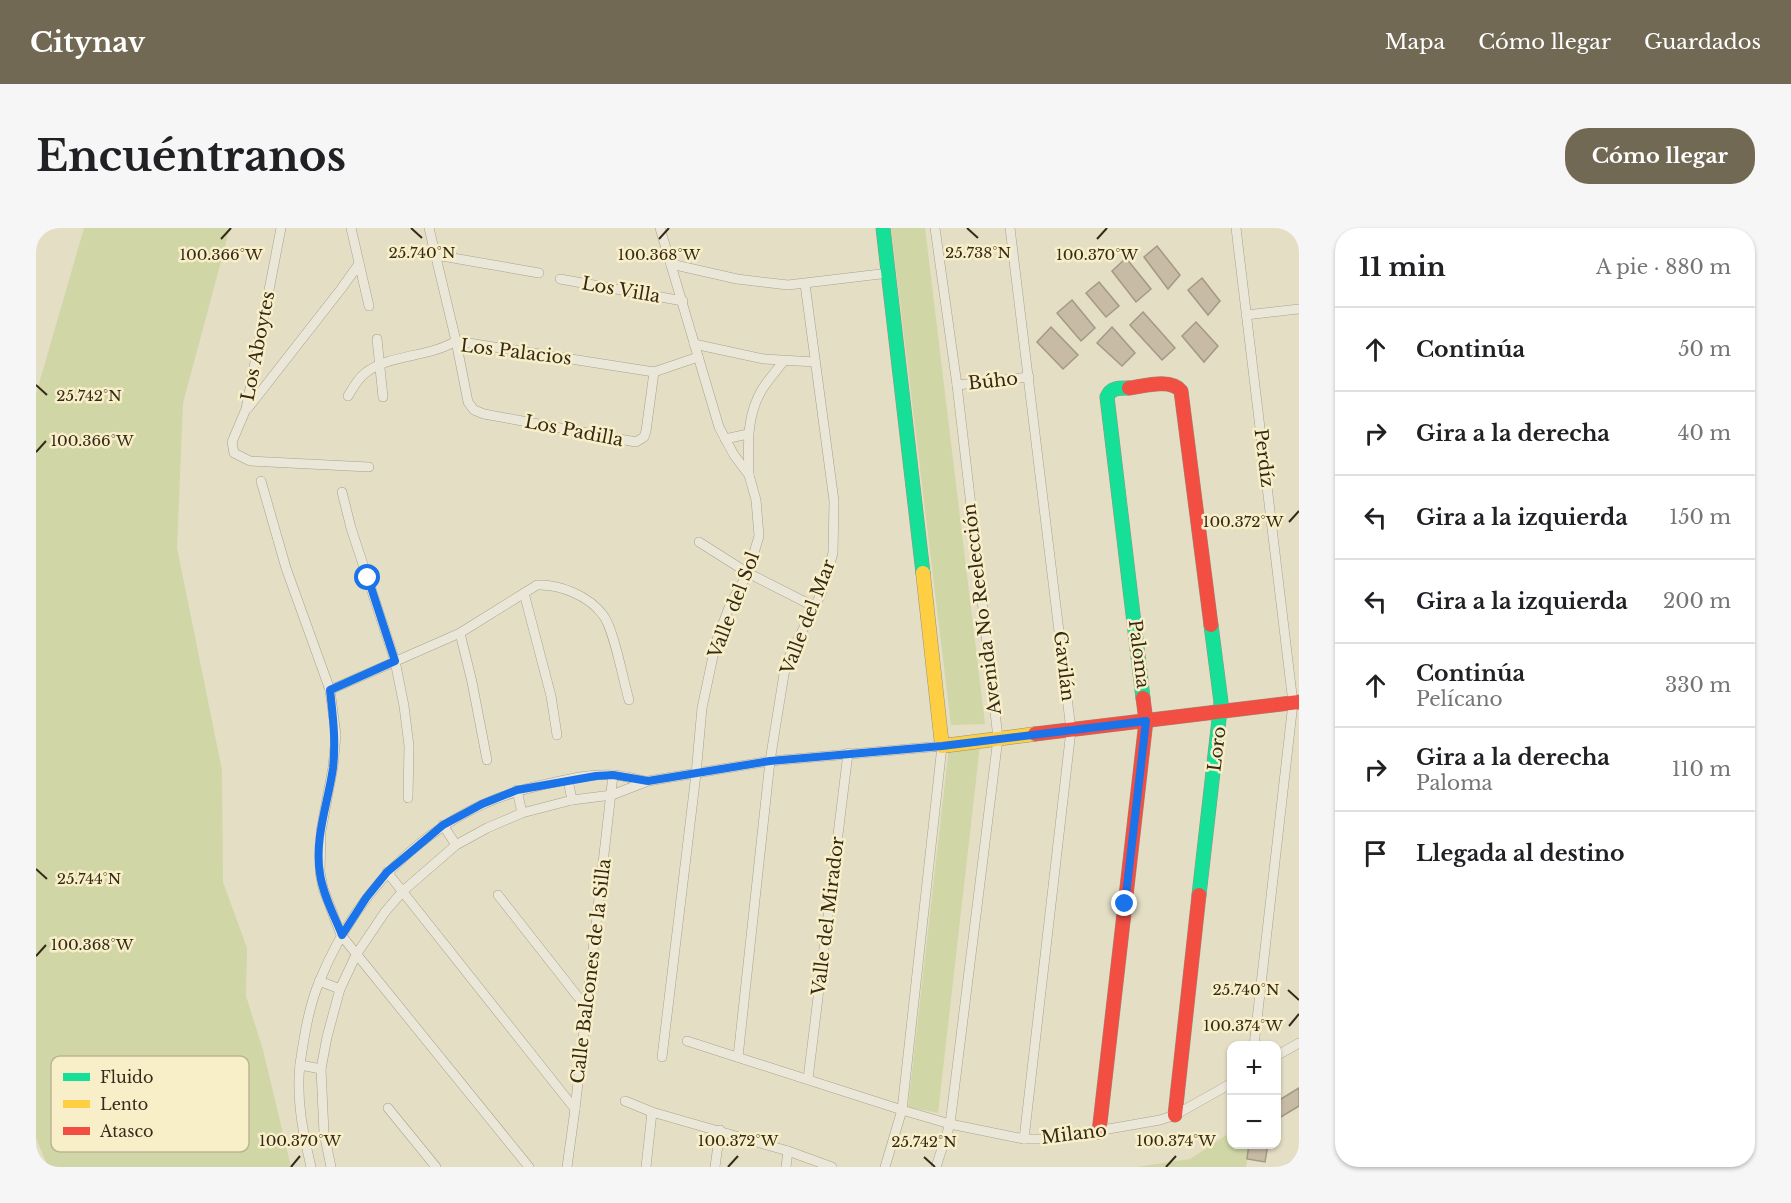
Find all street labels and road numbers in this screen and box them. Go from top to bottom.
street label: Los Villa [580,272,662,308]
street label: Los Aboytes [237,289,279,403]
street label: Los Palacios [459,334,573,370]
street label: Búho [967,367,1019,395]
street label: Los Padilla [523,411,625,451]
street label: Perdíz [1249,427,1279,489]
street label: Avenida No Reelección [958,502,1006,717]
street label: Valle del Sol [703,549,764,662]
street label: Valle del Mar [776,556,840,678]
street label: Paloma [1124,618,1154,690]
street label: Gavilán [1049,630,1079,702]
street label: Loro [1203,725,1231,773]
street label: Valle del Mirador [807,835,849,998]
street label: Calle Balcones de la Silla [566,857,616,1085]
street label: Milano [1040,1119,1108,1149]

